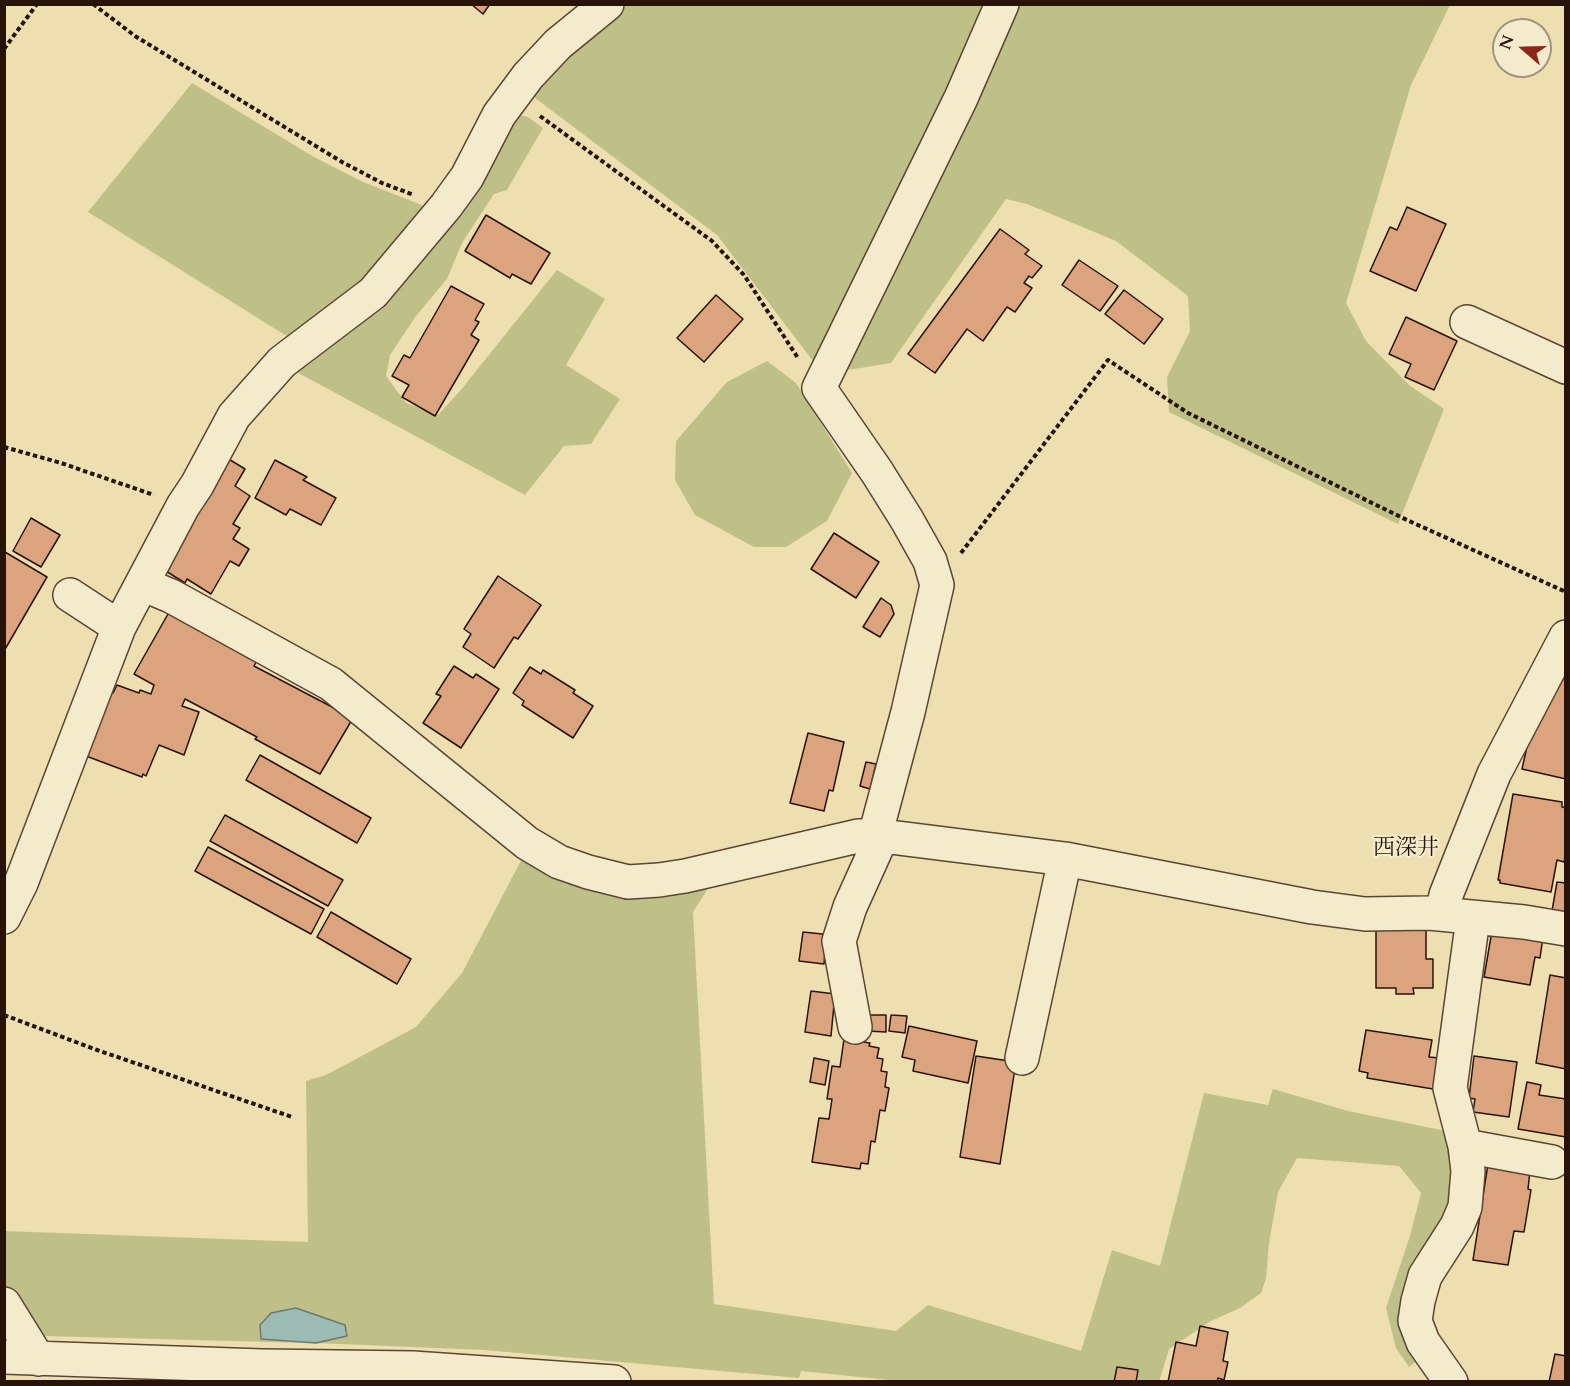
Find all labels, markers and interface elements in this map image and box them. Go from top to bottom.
north arrow [1492,18,1552,78]
text: N [1494,32,1520,53]
district label: 西深井 [1373,836,1439,862]

